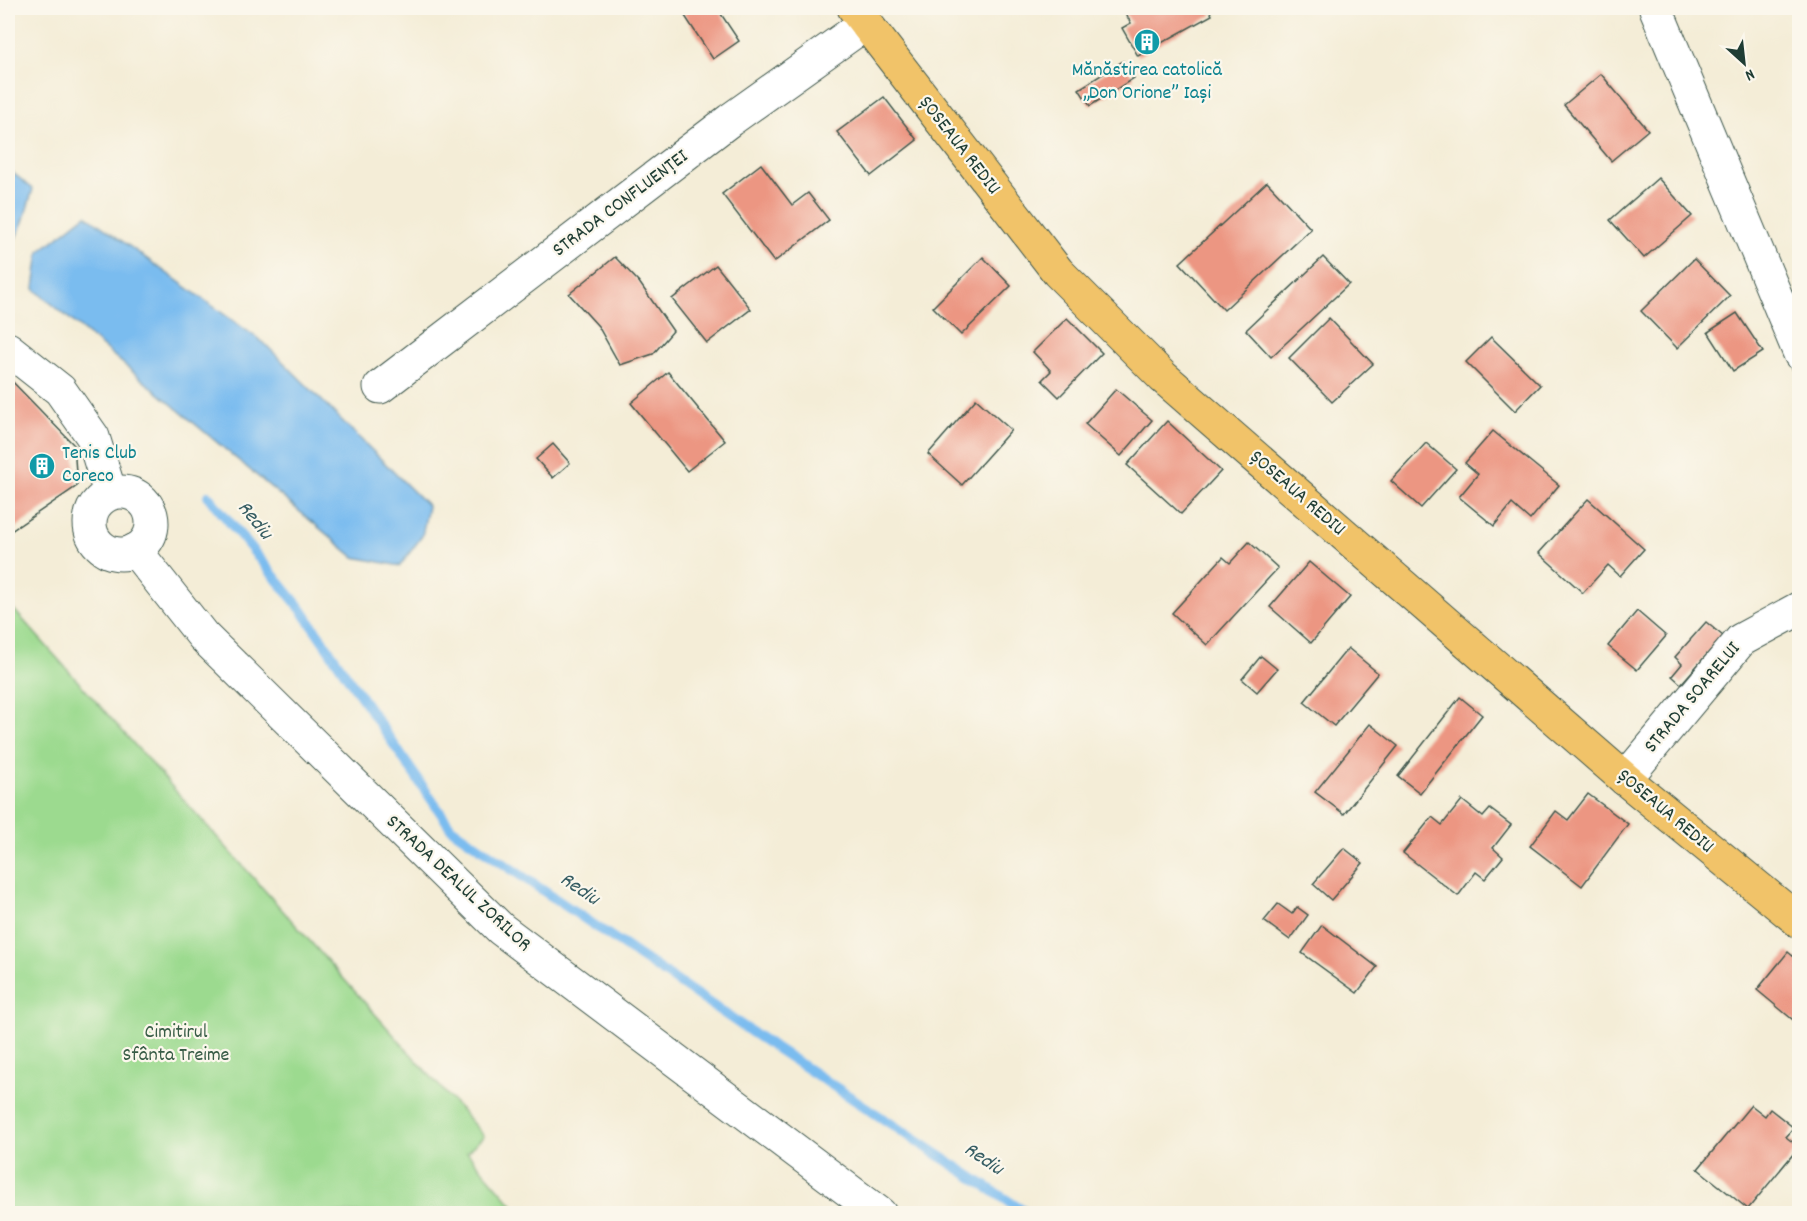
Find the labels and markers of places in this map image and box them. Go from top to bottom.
building icon: Mănăstirea catolică „Don Orione” Iași [1132,27,1162,57]
place label: Mănăstirea catolică „Don Orione” Iași [1072,57,1222,108]
place label: Tenis Club Coreco [62,440,137,491]
building icon: Tenis Club Coreco [27,451,57,481]

